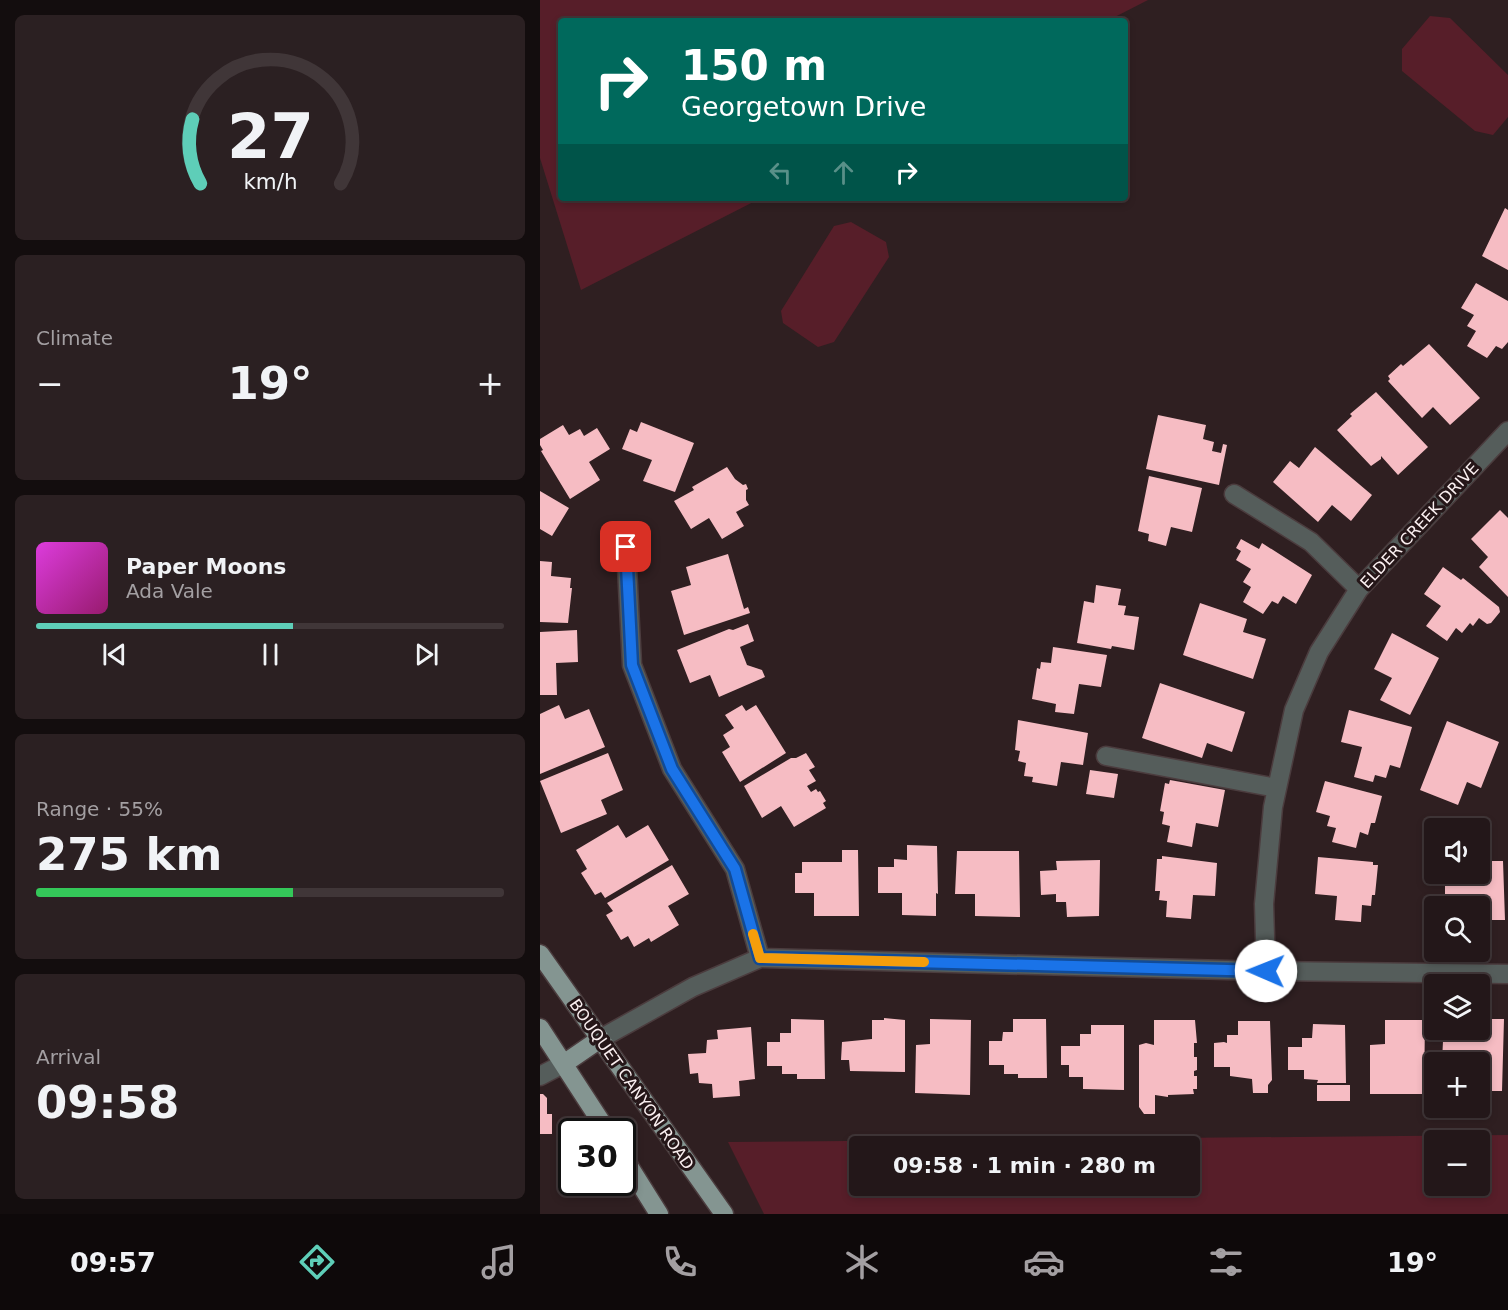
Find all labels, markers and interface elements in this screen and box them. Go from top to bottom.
text: 150 m [681,41,827,90]
icon: right [582,42,660,120]
text: Georgetown Drive [681,91,926,122]
text: 27 [227,101,313,174]
icon: left [764,156,797,189]
icon: ahead [827,156,860,189]
icon: right [890,156,923,189]
text: km/h [243,170,297,195]
text: Climate [36,326,113,350]
text: 19° [227,357,313,410]
text: − [36,364,64,403]
text: + [476,364,504,403]
street label: ELDER CREEK DRIVE [1356,459,1483,592]
pin [600,521,651,572]
icon: arrive [609,530,642,563]
text: Paper Moons [126,554,286,579]
text: Ada Vale [126,579,213,603]
icon: previous [98,638,131,671]
icon: pause [254,638,287,671]
icon: next [410,638,443,671]
text: Range · 55% [36,797,163,821]
map controls [1424,818,1490,1196]
button: sound [1424,818,1490,884]
text: 275 km [36,828,222,881]
button: search [1424,896,1490,962]
position arrow [1234,939,1298,1003]
button: layers [1424,974,1490,1040]
street label: BOUQUET CANYON ROAD [565,995,698,1173]
text: Arrival [36,1045,101,1069]
button: + [1424,1052,1490,1118]
text: 09:58 [36,1076,179,1129]
speed limit sign: 30 [558,1118,636,1196]
button: − [1424,1130,1490,1196]
text: 09:58 · 1 min · 280 m [893,1153,1156,1178]
icon: directions [296,1241,338,1283]
icon: music [478,1241,520,1283]
icon: phone [659,1241,701,1283]
icon: climate [841,1241,883,1283]
icon: car [1023,1241,1065,1283]
icon: filters [1205,1241,1247,1283]
text: 09:57 [70,1247,156,1278]
text: 19° [1387,1247,1438,1278]

